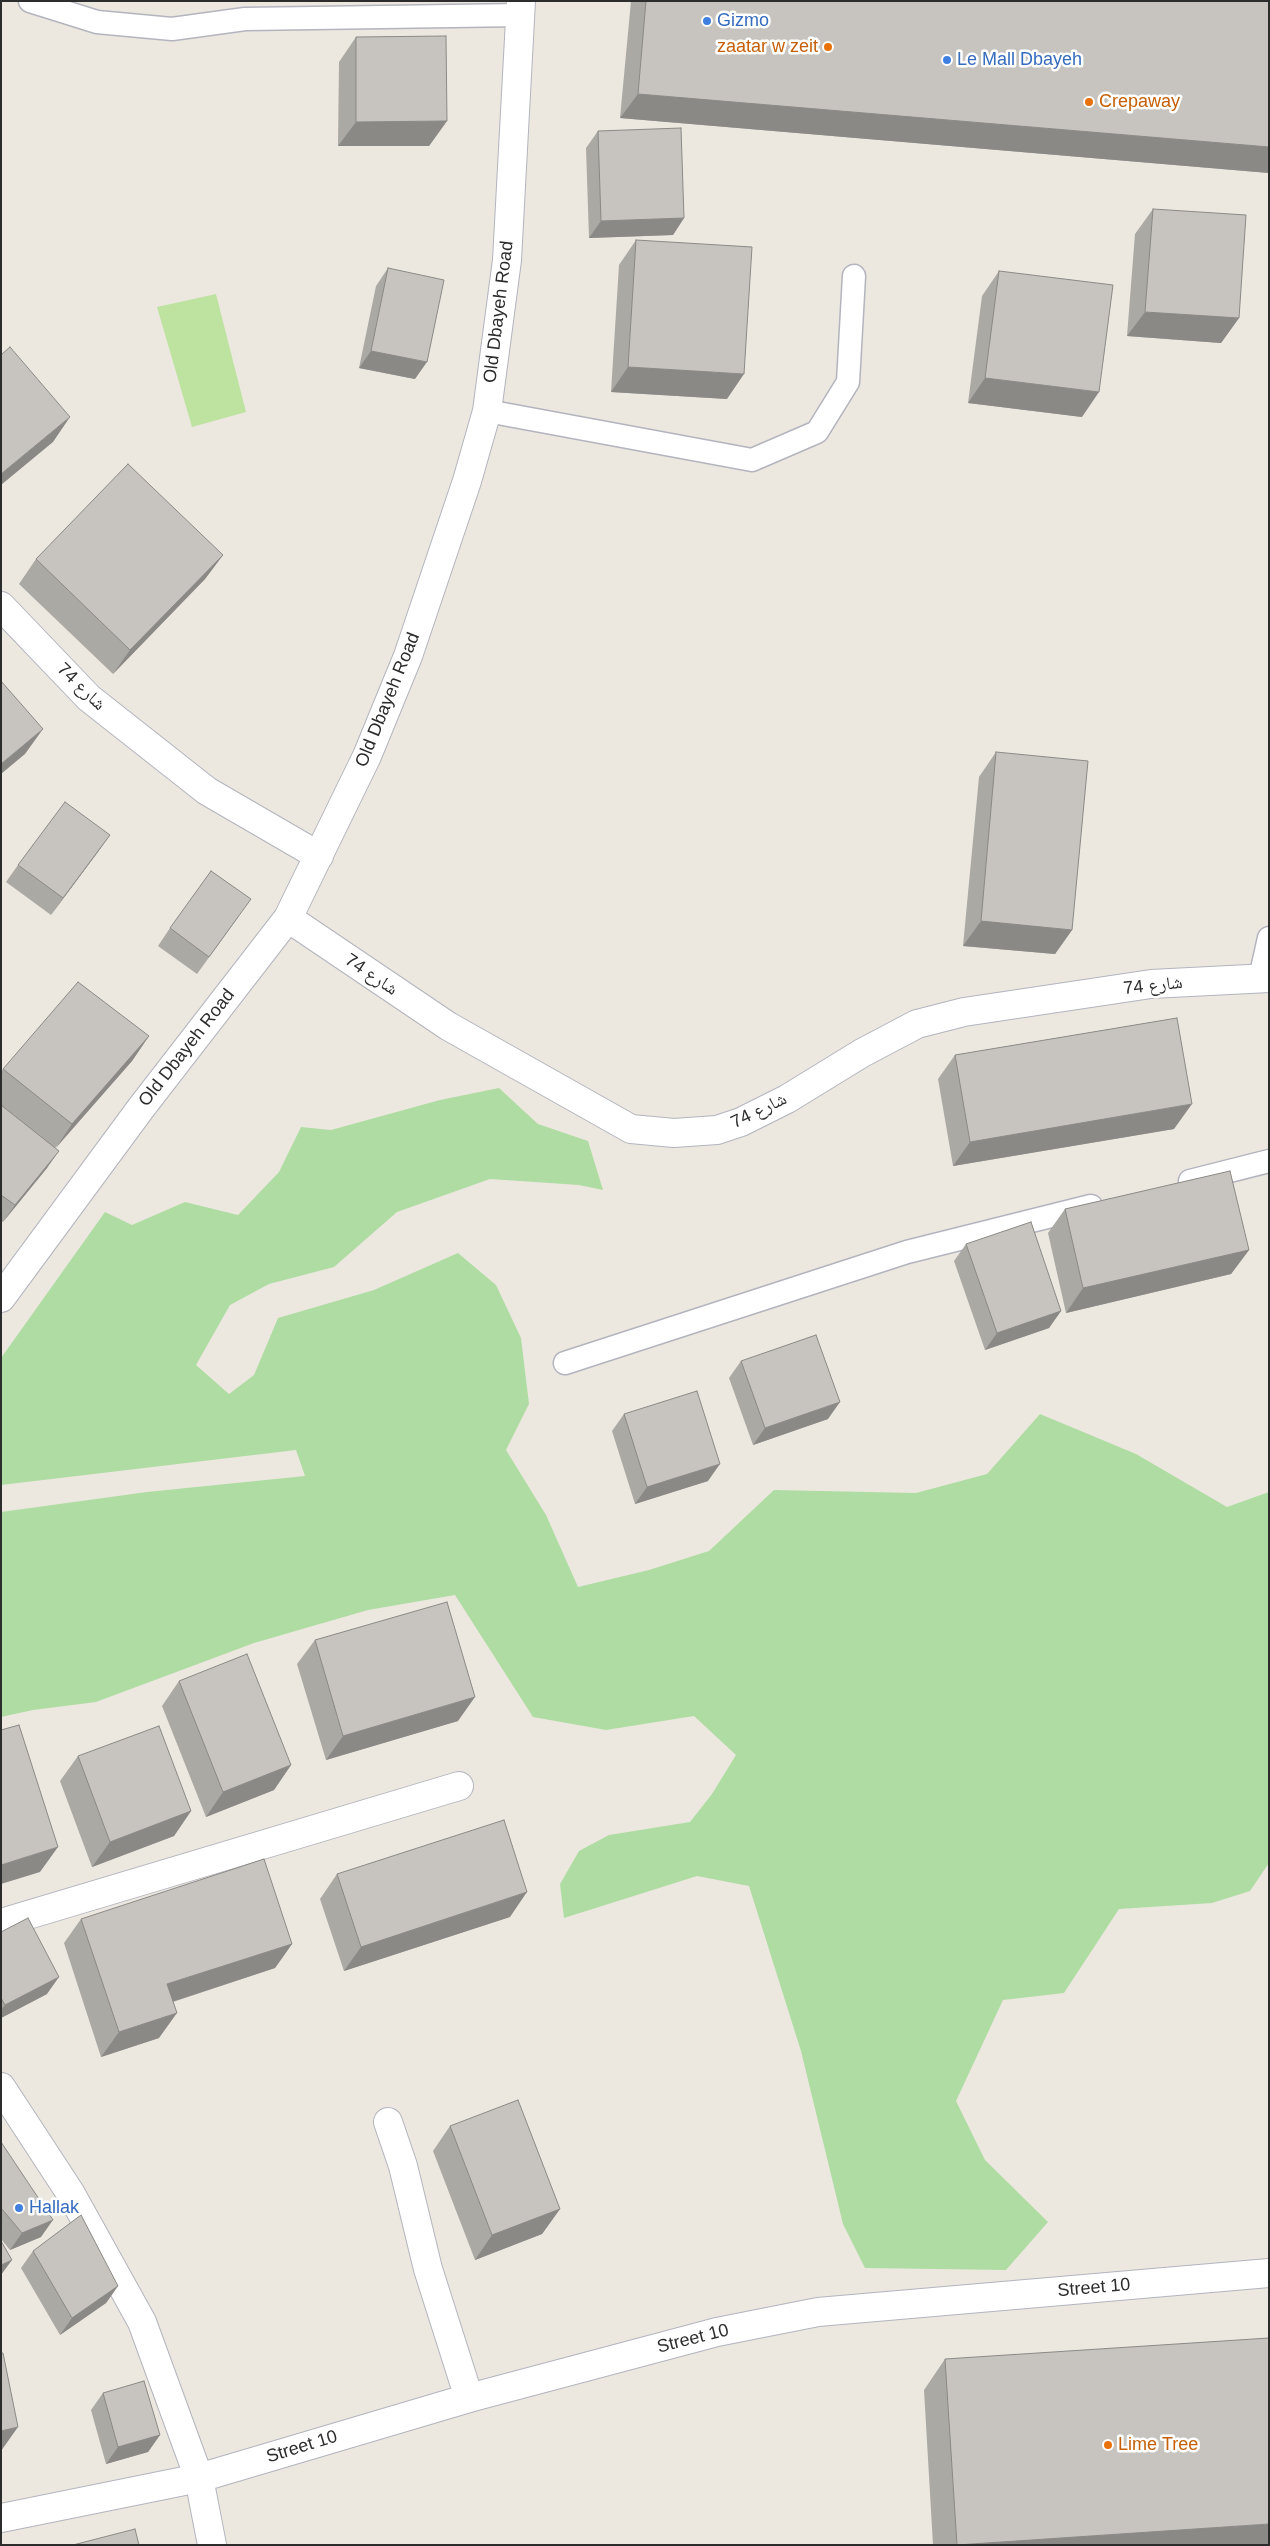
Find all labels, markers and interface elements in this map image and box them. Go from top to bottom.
place label: Gizmo [717,10,769,32]
marker: Gizmo [701,15,713,27]
place label: zaatar w zeit [717,36,818,58]
marker: zaatar w zeit [822,41,834,53]
place label: Le Mall Dbayeh [957,49,1082,71]
marker: Le Mall Dbayeh [941,54,953,66]
place label: Crepaway [1099,91,1180,113]
marker: Crepaway [1083,96,1095,108]
street label: Old Dbayeh Road [480,240,518,384]
street label: Old Dbayeh Road [351,630,425,770]
street label: شارع 74 [52,659,110,715]
street label: شارع 74 [340,949,402,1001]
street label: شارع 74 [1122,972,1184,1000]
street label: Old Dbayeh Road [134,985,240,1111]
street label: شارع 74 [728,1088,790,1134]
place label: Hallak [29,2197,79,2219]
marker: Hallak [13,2202,25,2214]
street label: Street 10 [1057,2274,1131,2302]
street label: Street 10 [655,2320,731,2358]
street label: Street 10 [264,2426,340,2468]
place label: Lime Tree [1118,2434,1198,2456]
marker: Lime Tree [1102,2439,1114,2451]

